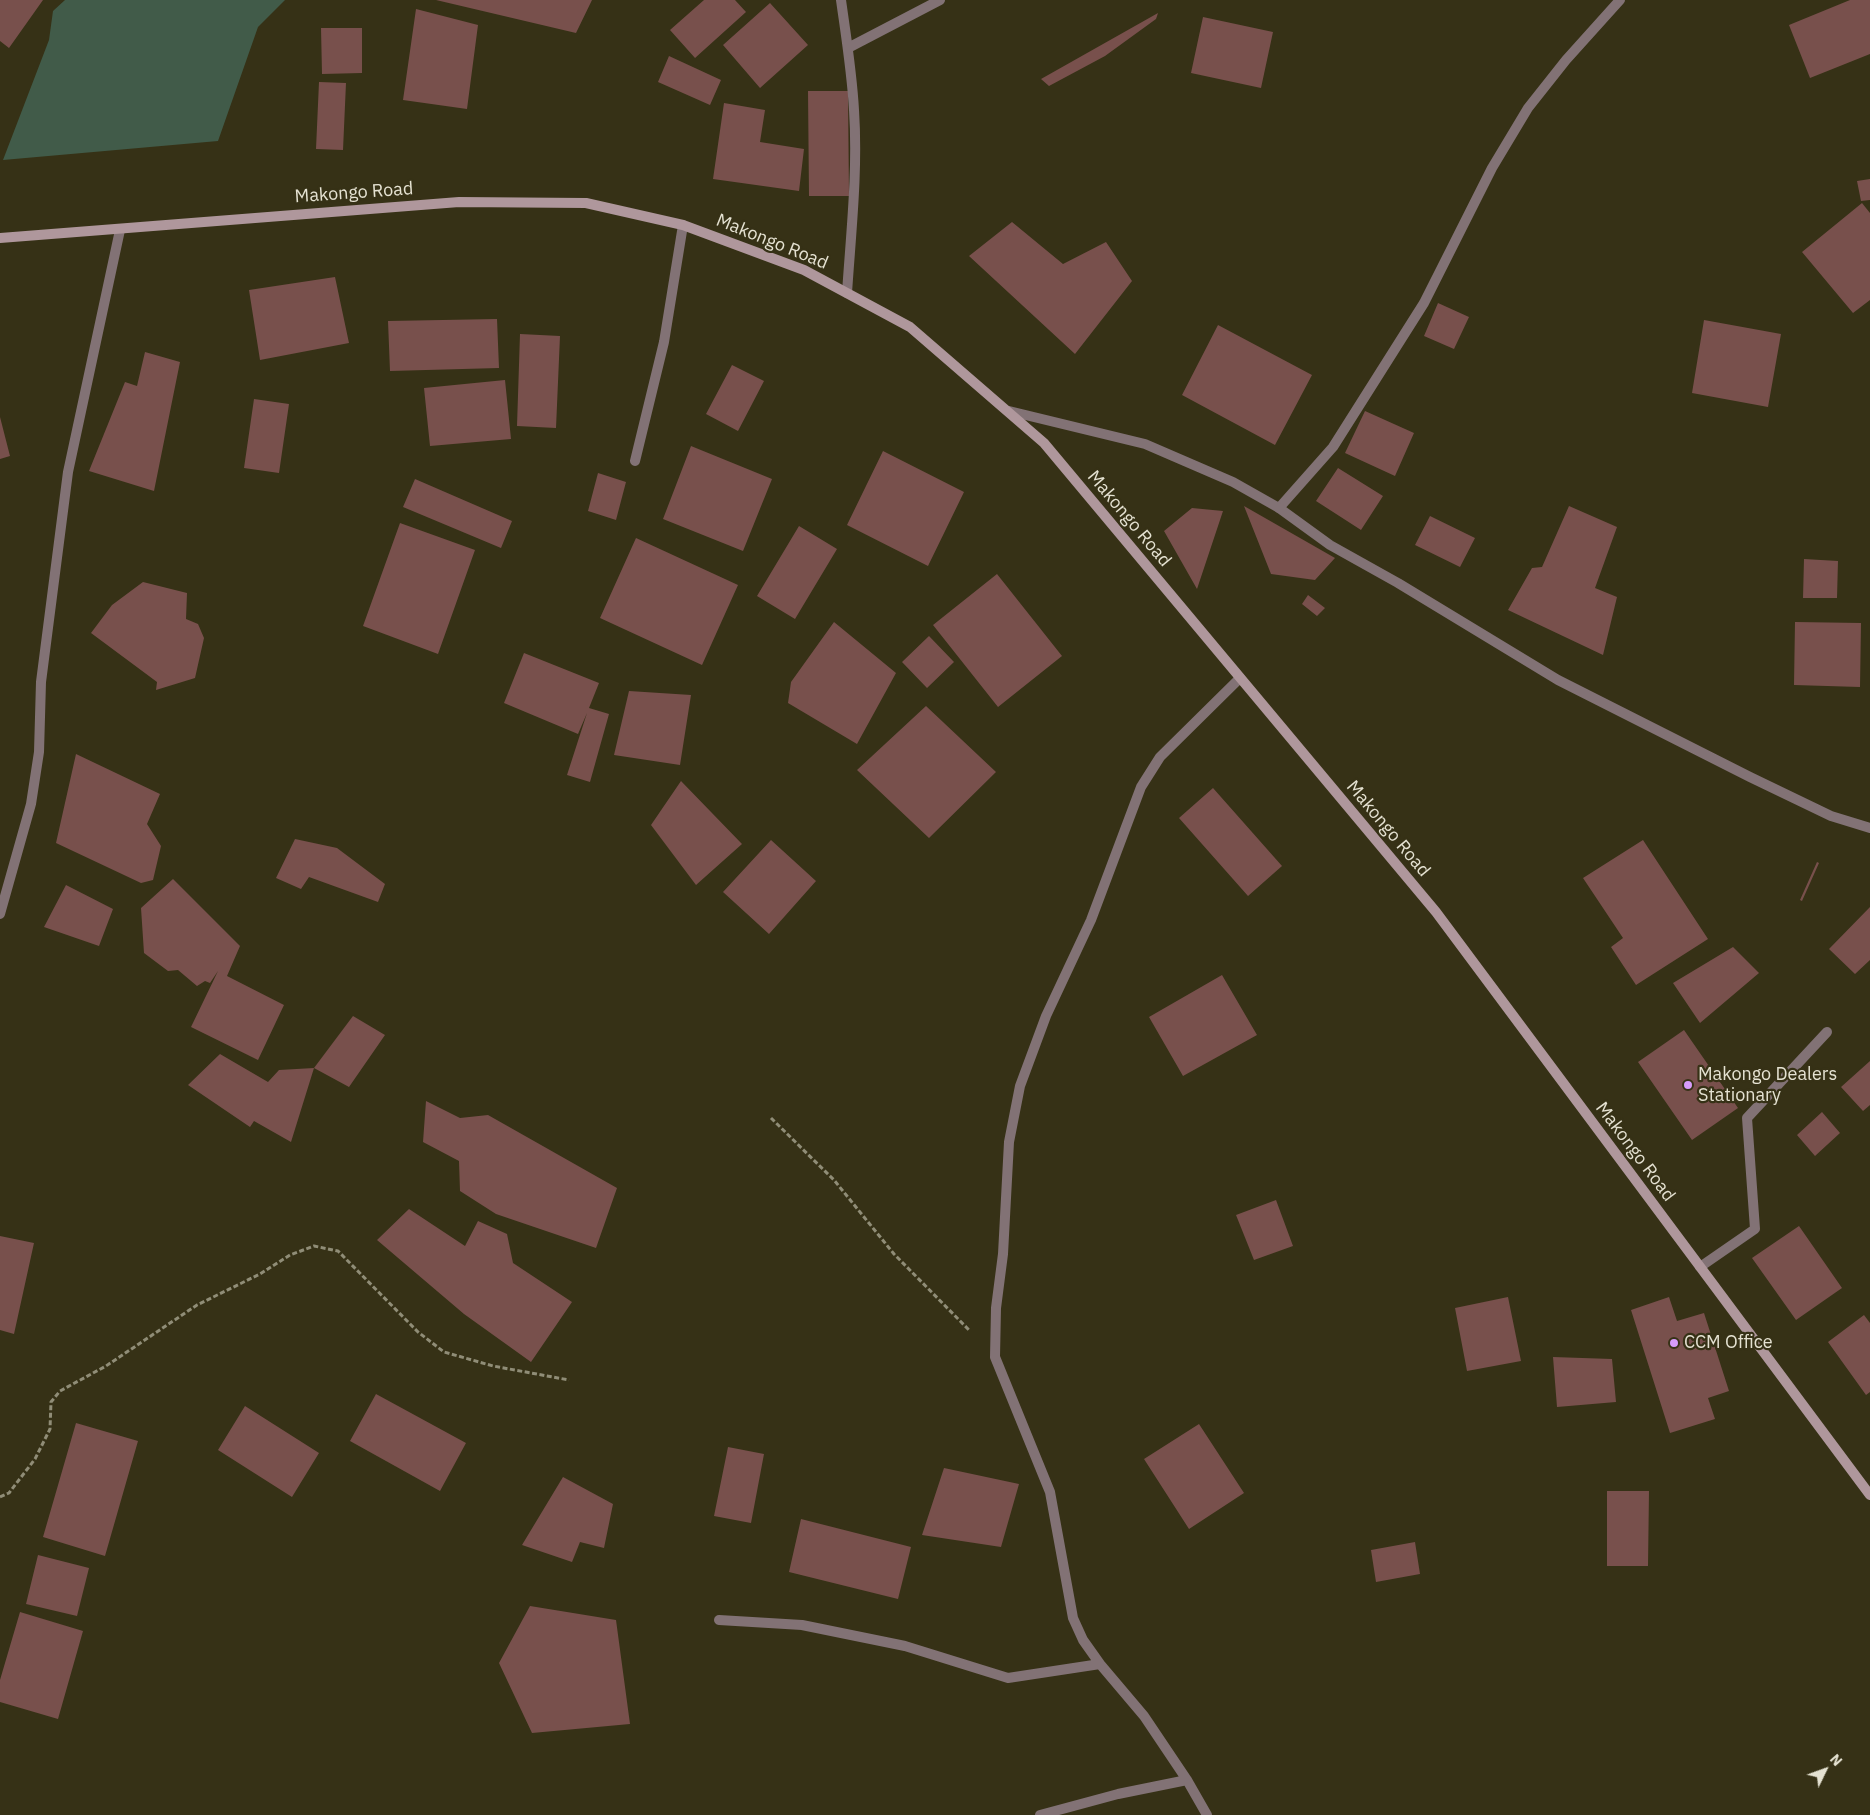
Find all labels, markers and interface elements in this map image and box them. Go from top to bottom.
street label: Makongo Road [294,178,414,208]
street label: Makongo Road [713,210,831,274]
street label: Makongo Road [1083,467,1175,571]
street label: Makongo Road [1342,777,1434,881]
place label: Makongo Dealers Stationary [1698,1064,1837,1106]
marker: Makongo Dealers Stationary [1682,1079,1694,1091]
street label: Makongo Road [1591,1098,1679,1206]
place label: CCM Office [1684,1332,1773,1354]
marker: CCM Office [1668,1337,1680,1349]
north arrow [1800,1745,1850,1795]
text: N [1826,1750,1846,1770]

